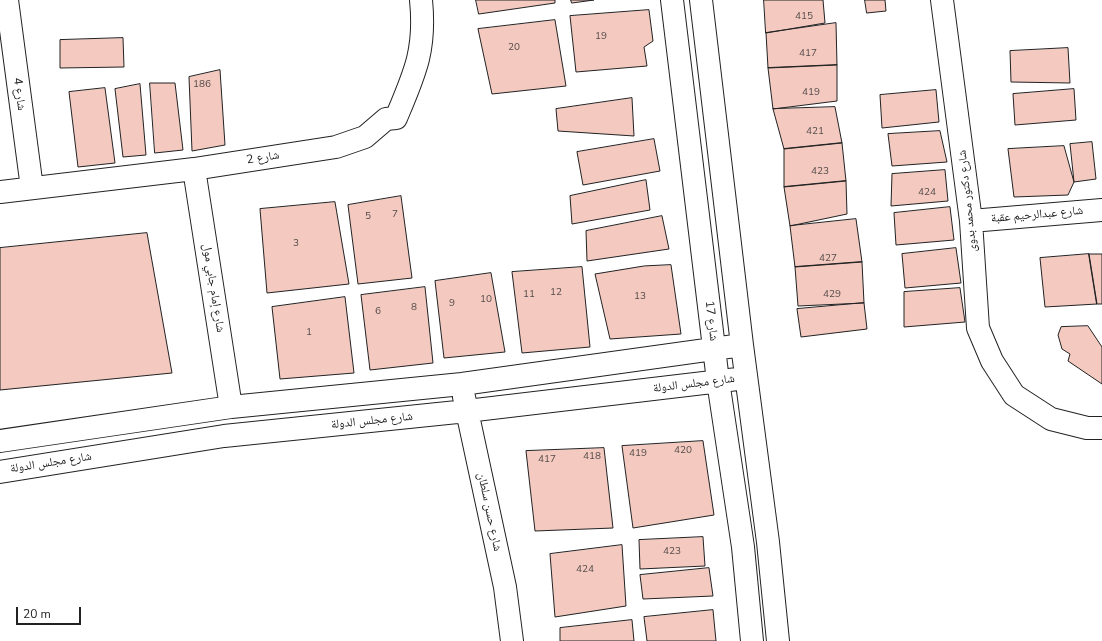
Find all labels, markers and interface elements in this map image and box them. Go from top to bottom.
house number: 415 [795,11,813,23]
house number: 19 [595,31,607,43]
house number: 20 [508,42,520,54]
house number: 417 [799,48,817,60]
street label: شارع 4 [10,77,28,111]
house number: 186 [193,79,211,91]
house number: 419 [802,87,820,99]
house number: 421 [806,126,824,138]
street label: شارع 2 [246,148,280,168]
street label: شارع دكتور محمد بدوى [955,149,981,253]
house number: 423 [811,166,829,178]
house number: 424 [918,187,936,199]
street label: شارع عبدالرحيم عقبة [990,204,1084,226]
house number: 7 [392,209,398,221]
house number: 5 [365,211,371,223]
house number: 3 [293,238,299,250]
street label: شارع إمام جابي مول [199,243,227,333]
house number: 427 [819,253,837,265]
house number: 12 [550,287,562,299]
house number: 11 [523,289,535,301]
house number: 429 [823,289,841,301]
house number: 13 [634,291,646,303]
house number: 10 [480,294,492,306]
house number: 9 [449,298,455,310]
street label: شارع 17 [701,300,721,342]
house number: 8 [411,302,417,314]
house number: 6 [375,306,381,318]
house number: 1 [306,327,312,339]
street label: شارع مجلس الدولة [652,372,736,396]
street label: شارع مجلس الدولة [330,410,414,432]
house number: 420 [674,445,692,457]
house number: 419 [629,448,647,460]
street label: شارع مجلس الدولة [9,449,93,477]
house number: 418 [583,451,601,463]
house number: 417 [538,454,556,466]
street label: شارع حسن سلطان [474,471,504,553]
house number: 423 [663,546,681,558]
house number: 424 [576,564,594,576]
scale bar [18,599,83,625]
text: 20 m [23,606,51,622]

